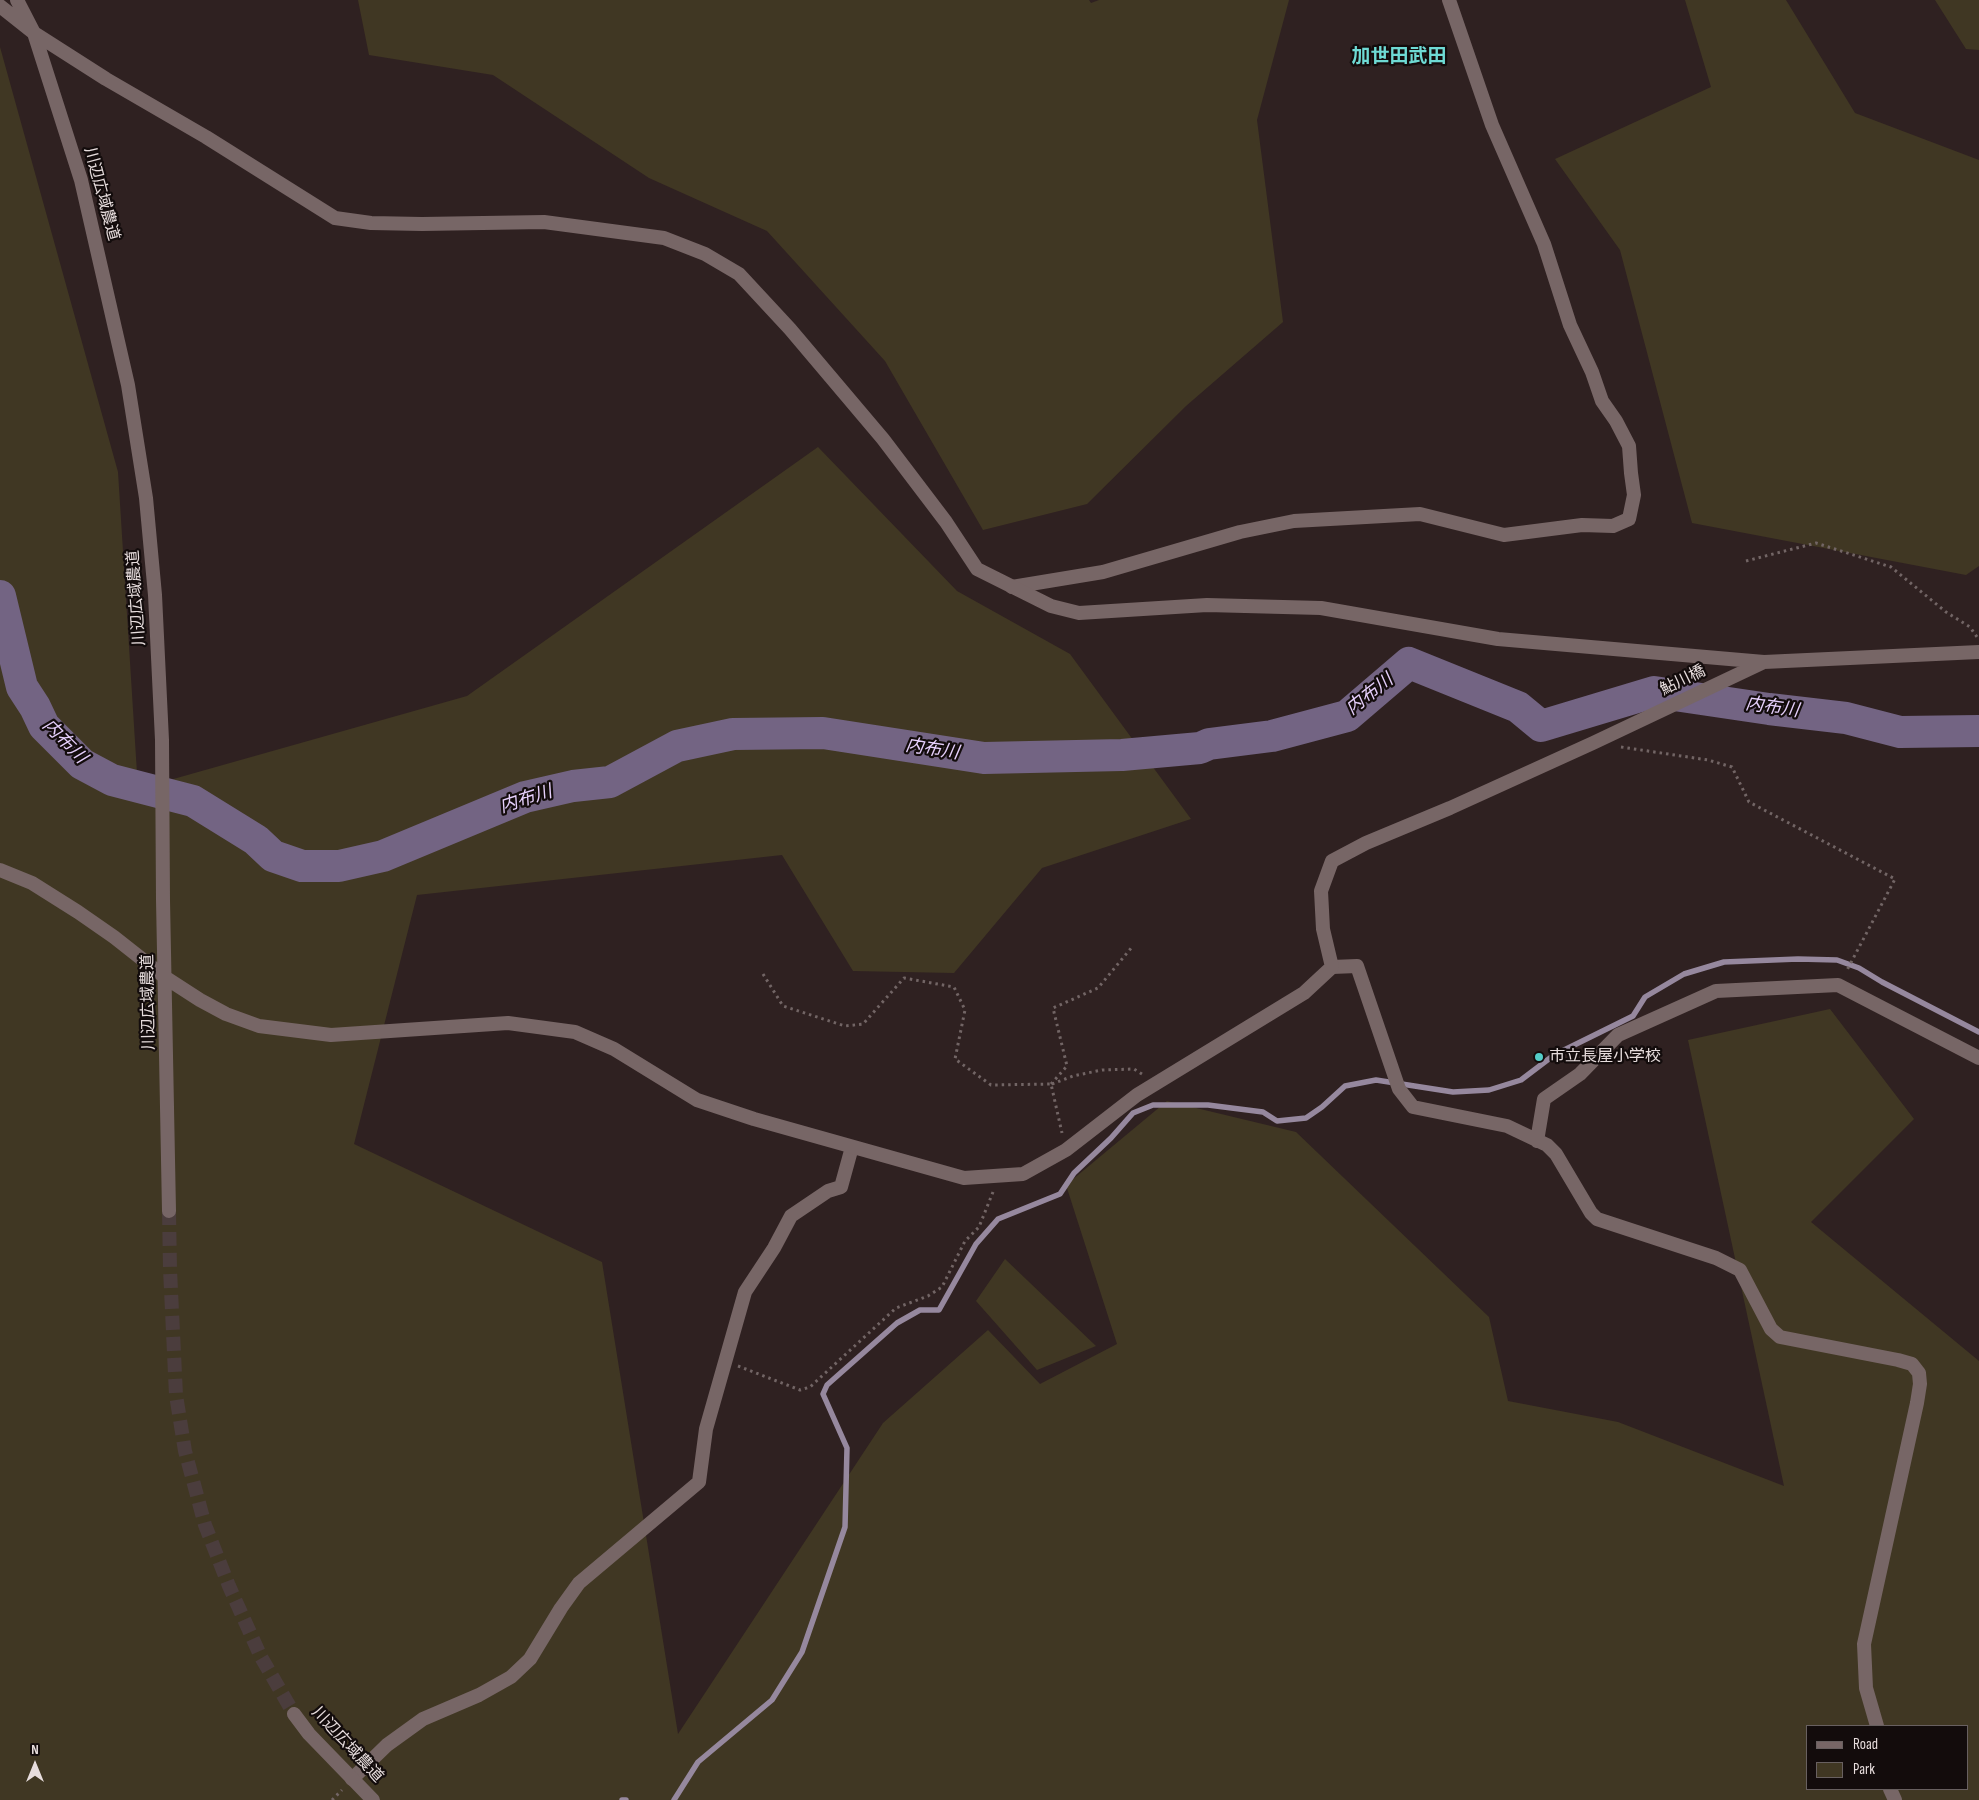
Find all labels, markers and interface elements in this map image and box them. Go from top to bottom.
district label: 加世田武田 [1352,46,1446,68]
street label: 川辺広域農道 [79,145,123,243]
street label: 川辺広域農道 [124,549,150,647]
street label: 鮎川橋 [1657,662,1709,700]
water label: 内布川 [1342,670,1398,720]
water label: 内布川 [1744,694,1800,722]
water label: 内布川 [37,715,91,769]
water label: 内布川 [904,735,960,765]
water label: 内布川 [497,781,555,819]
street label: 川辺広域農道 [139,954,159,1050]
place label: 市立長屋小学校 [1549,1047,1661,1067]
marker: 市立長屋小学校 [1533,1051,1545,1063]
street label: 川辺広域農道 [307,1703,387,1787]
legend [1806,1725,1969,1790]
text: Road [1853,1735,1878,1754]
north arrow [10,1740,60,1790]
text: N [31,1741,39,1758]
text: Park [1853,1760,1875,1779]

